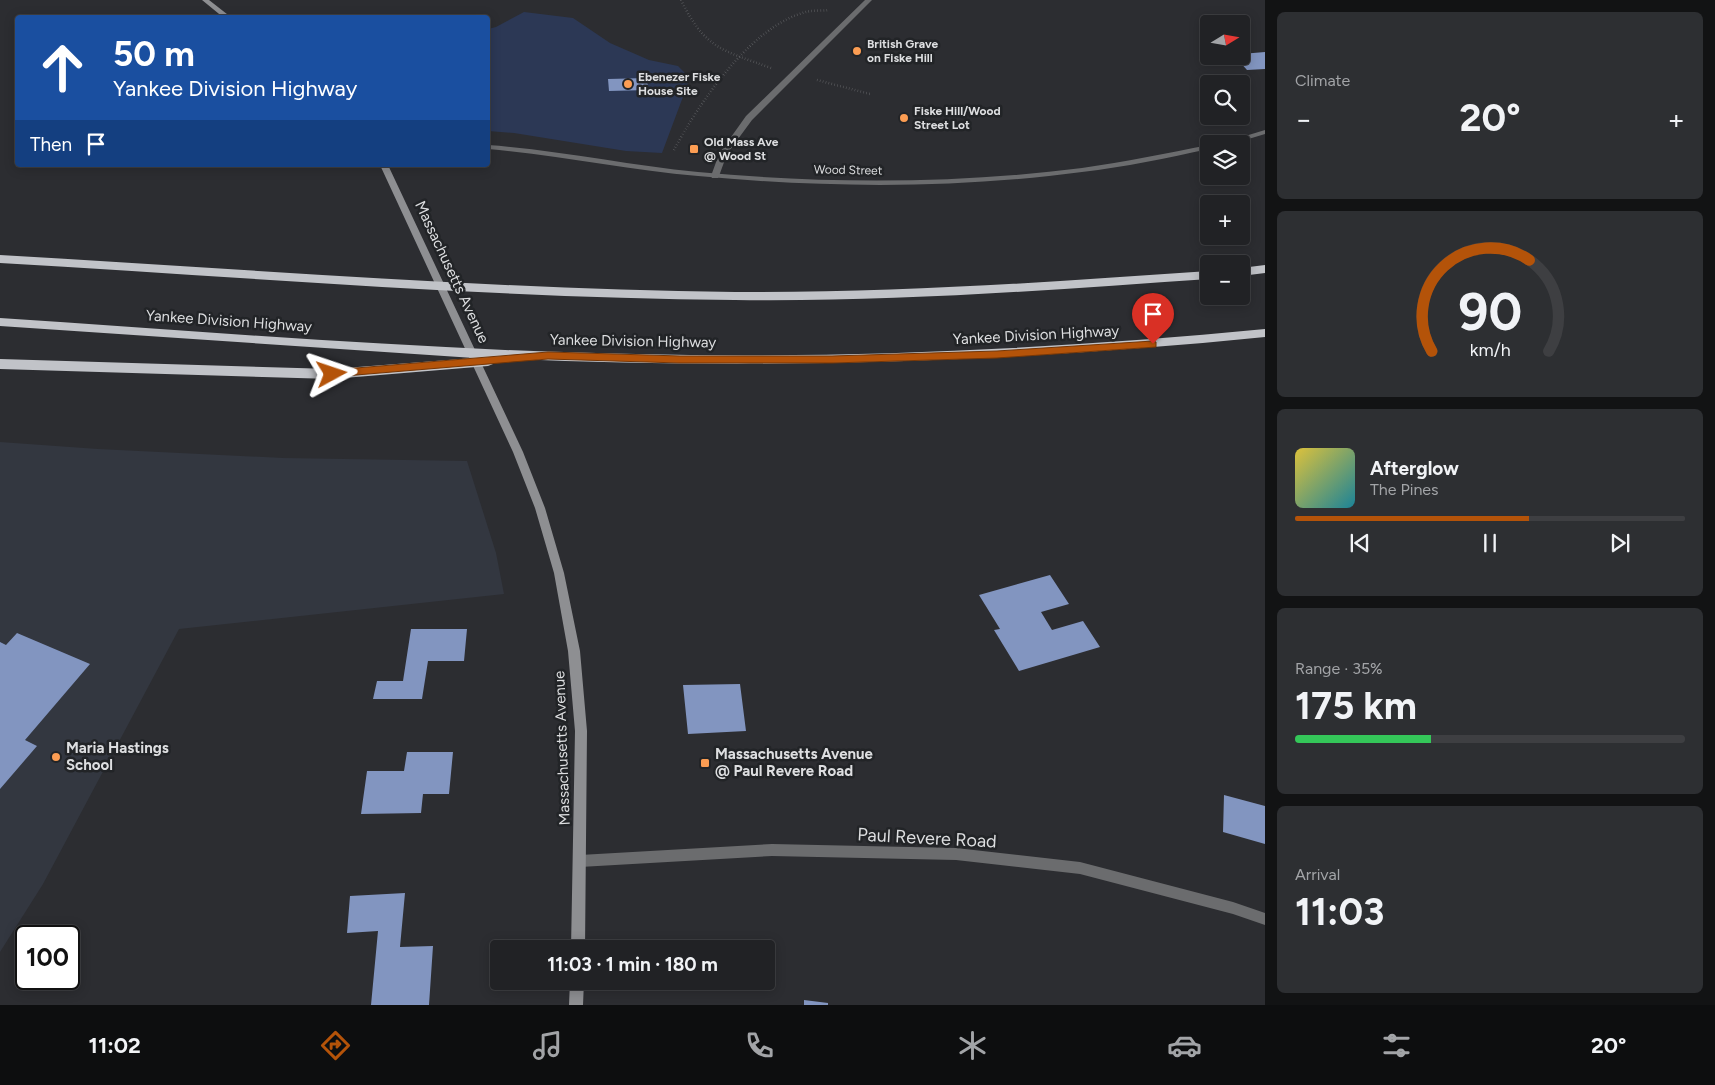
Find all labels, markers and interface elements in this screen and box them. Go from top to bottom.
north arrow [1200,15,1250,65]
map controls [1200,15,1250,305]
text: 50 m [113,33,195,75]
icon: ahead [30,35,95,100]
place label: British Grave on Fiske Hill [867,37,938,65]
marker: British Grave on Fiske Hill [851,45,863,57]
place label: Ebenezer Fiske House Site [638,70,721,98]
text: Climate [1295,71,1350,90]
text: Yankee Division Highway [113,75,357,102]
button: search [1200,75,1250,125]
marker: Ebenezer Fiske House Site [622,78,634,90]
text: 20° [1460,95,1521,141]
text: − [1295,102,1312,136]
text: + [1668,102,1685,136]
place label: Fiske Hill/Wood Street Lot [914,104,1001,132]
marker: Fiske Hill/Wood Street Lot [898,112,910,124]
icon: arrive [82,130,110,158]
text: Then [30,133,72,156]
place label: Old Mass Ave @ Wood St [704,135,779,163]
button: layers [1200,135,1250,185]
marker: Old Mass Ave @ Wood St [688,143,700,155]
street label: Wood Street [814,162,883,178]
button: + [1200,195,1250,245]
street label: Massachusetts Avenue [411,198,493,346]
button: − [1200,255,1250,305]
text: 90 [1458,281,1522,343]
pin [1132,293,1174,344]
icon: arrive [1139,300,1167,328]
street label: Yankee Division Highway [145,306,313,336]
street label: Yankee Division Highway [952,322,1120,348]
street label: Yankee Division Highway [550,331,717,351]
text: km/h [1470,339,1510,360]
position arrow [305,347,357,399]
text: Afterglow [1370,457,1459,480]
text: The Pines [1370,480,1439,499]
icon: previous [1346,529,1374,557]
icon: pause [1476,529,1504,557]
icon: next [1606,529,1634,557]
text: Range · 35% [1295,659,1383,678]
street label: Massachusetts Avenue [550,670,574,826]
text: 175 km [1295,683,1417,729]
place label: Maria Hastings School [66,739,169,774]
place label: Massachusetts Avenue @ Paul Revere Road [715,745,874,780]
marker: Maria Hastings School [50,751,62,763]
marker: Massachusetts Avenue @ Paul Revere Road [699,757,711,769]
street label: Paul Revere Road [857,823,997,853]
text: Arrival [1295,865,1340,884]
text: 11:03 [1295,889,1384,935]
speed limit sign: 100 [15,925,80,990]
text: 11:03 · 1 min · 180 m [547,953,718,976]
icon: directions [318,1028,353,1063]
icon: music [530,1028,565,1063]
icon: phone [742,1028,777,1063]
icon: climate [955,1028,990,1063]
icon: car [1167,1028,1202,1063]
icon: filters [1379,1028,1414,1063]
text: 11:02 [89,1032,141,1059]
text: 20° [1591,1032,1626,1059]

